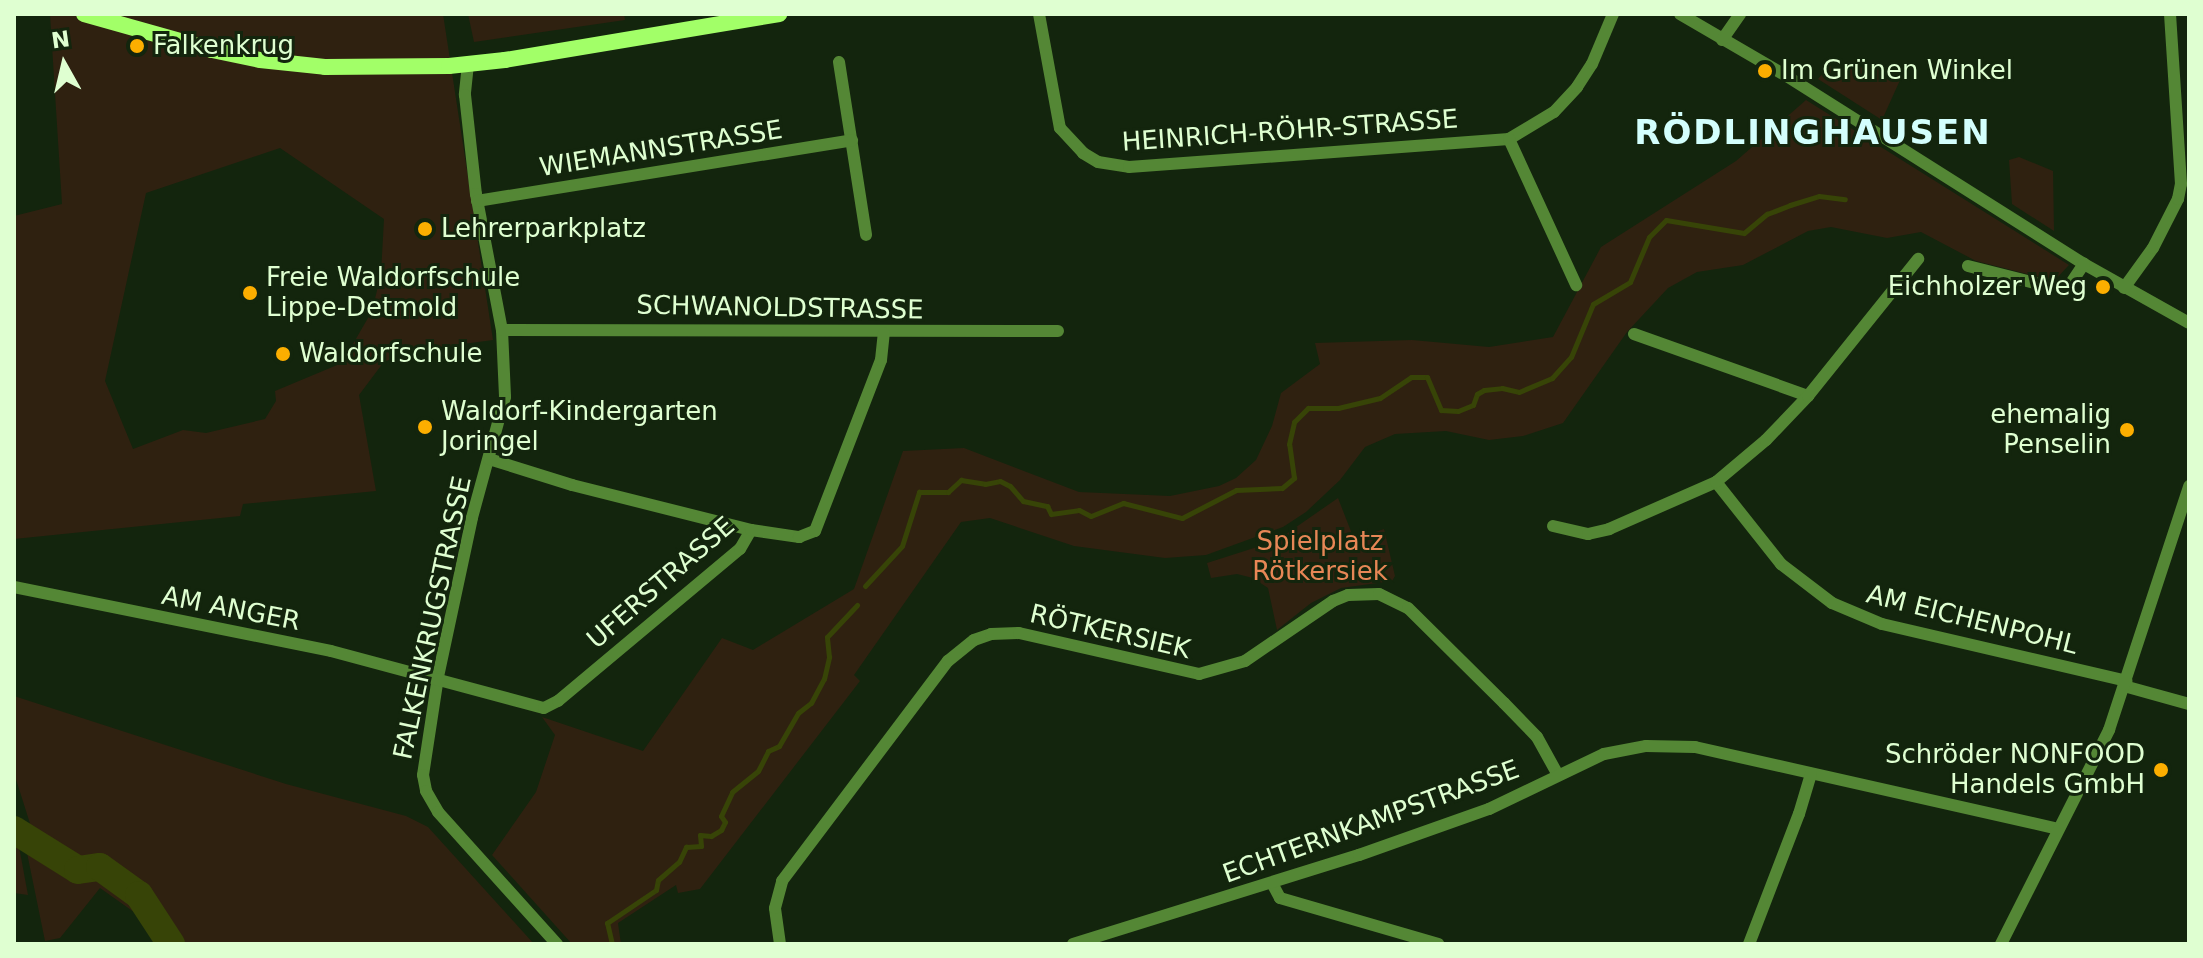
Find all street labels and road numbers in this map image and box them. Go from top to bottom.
street label: HEINRICH-RÖHR-STRASSE [1121,104,1459,158]
street label: WIEMANNSTRASSE [537,114,785,184]
street label: SCHWANOLDSTRASSE [636,290,924,326]
street label: FALKENKRUGSTRASSE [388,474,478,762]
street label: UFERSTRASSE [581,511,741,655]
street label: AM EICHENPOHL [1863,579,2081,661]
street label: AM ANGER [159,580,303,638]
street label: RÖTKERSIEK [1027,598,1193,666]
street label: ECHTERNKAMPSTRASSE [1219,754,1523,890]

